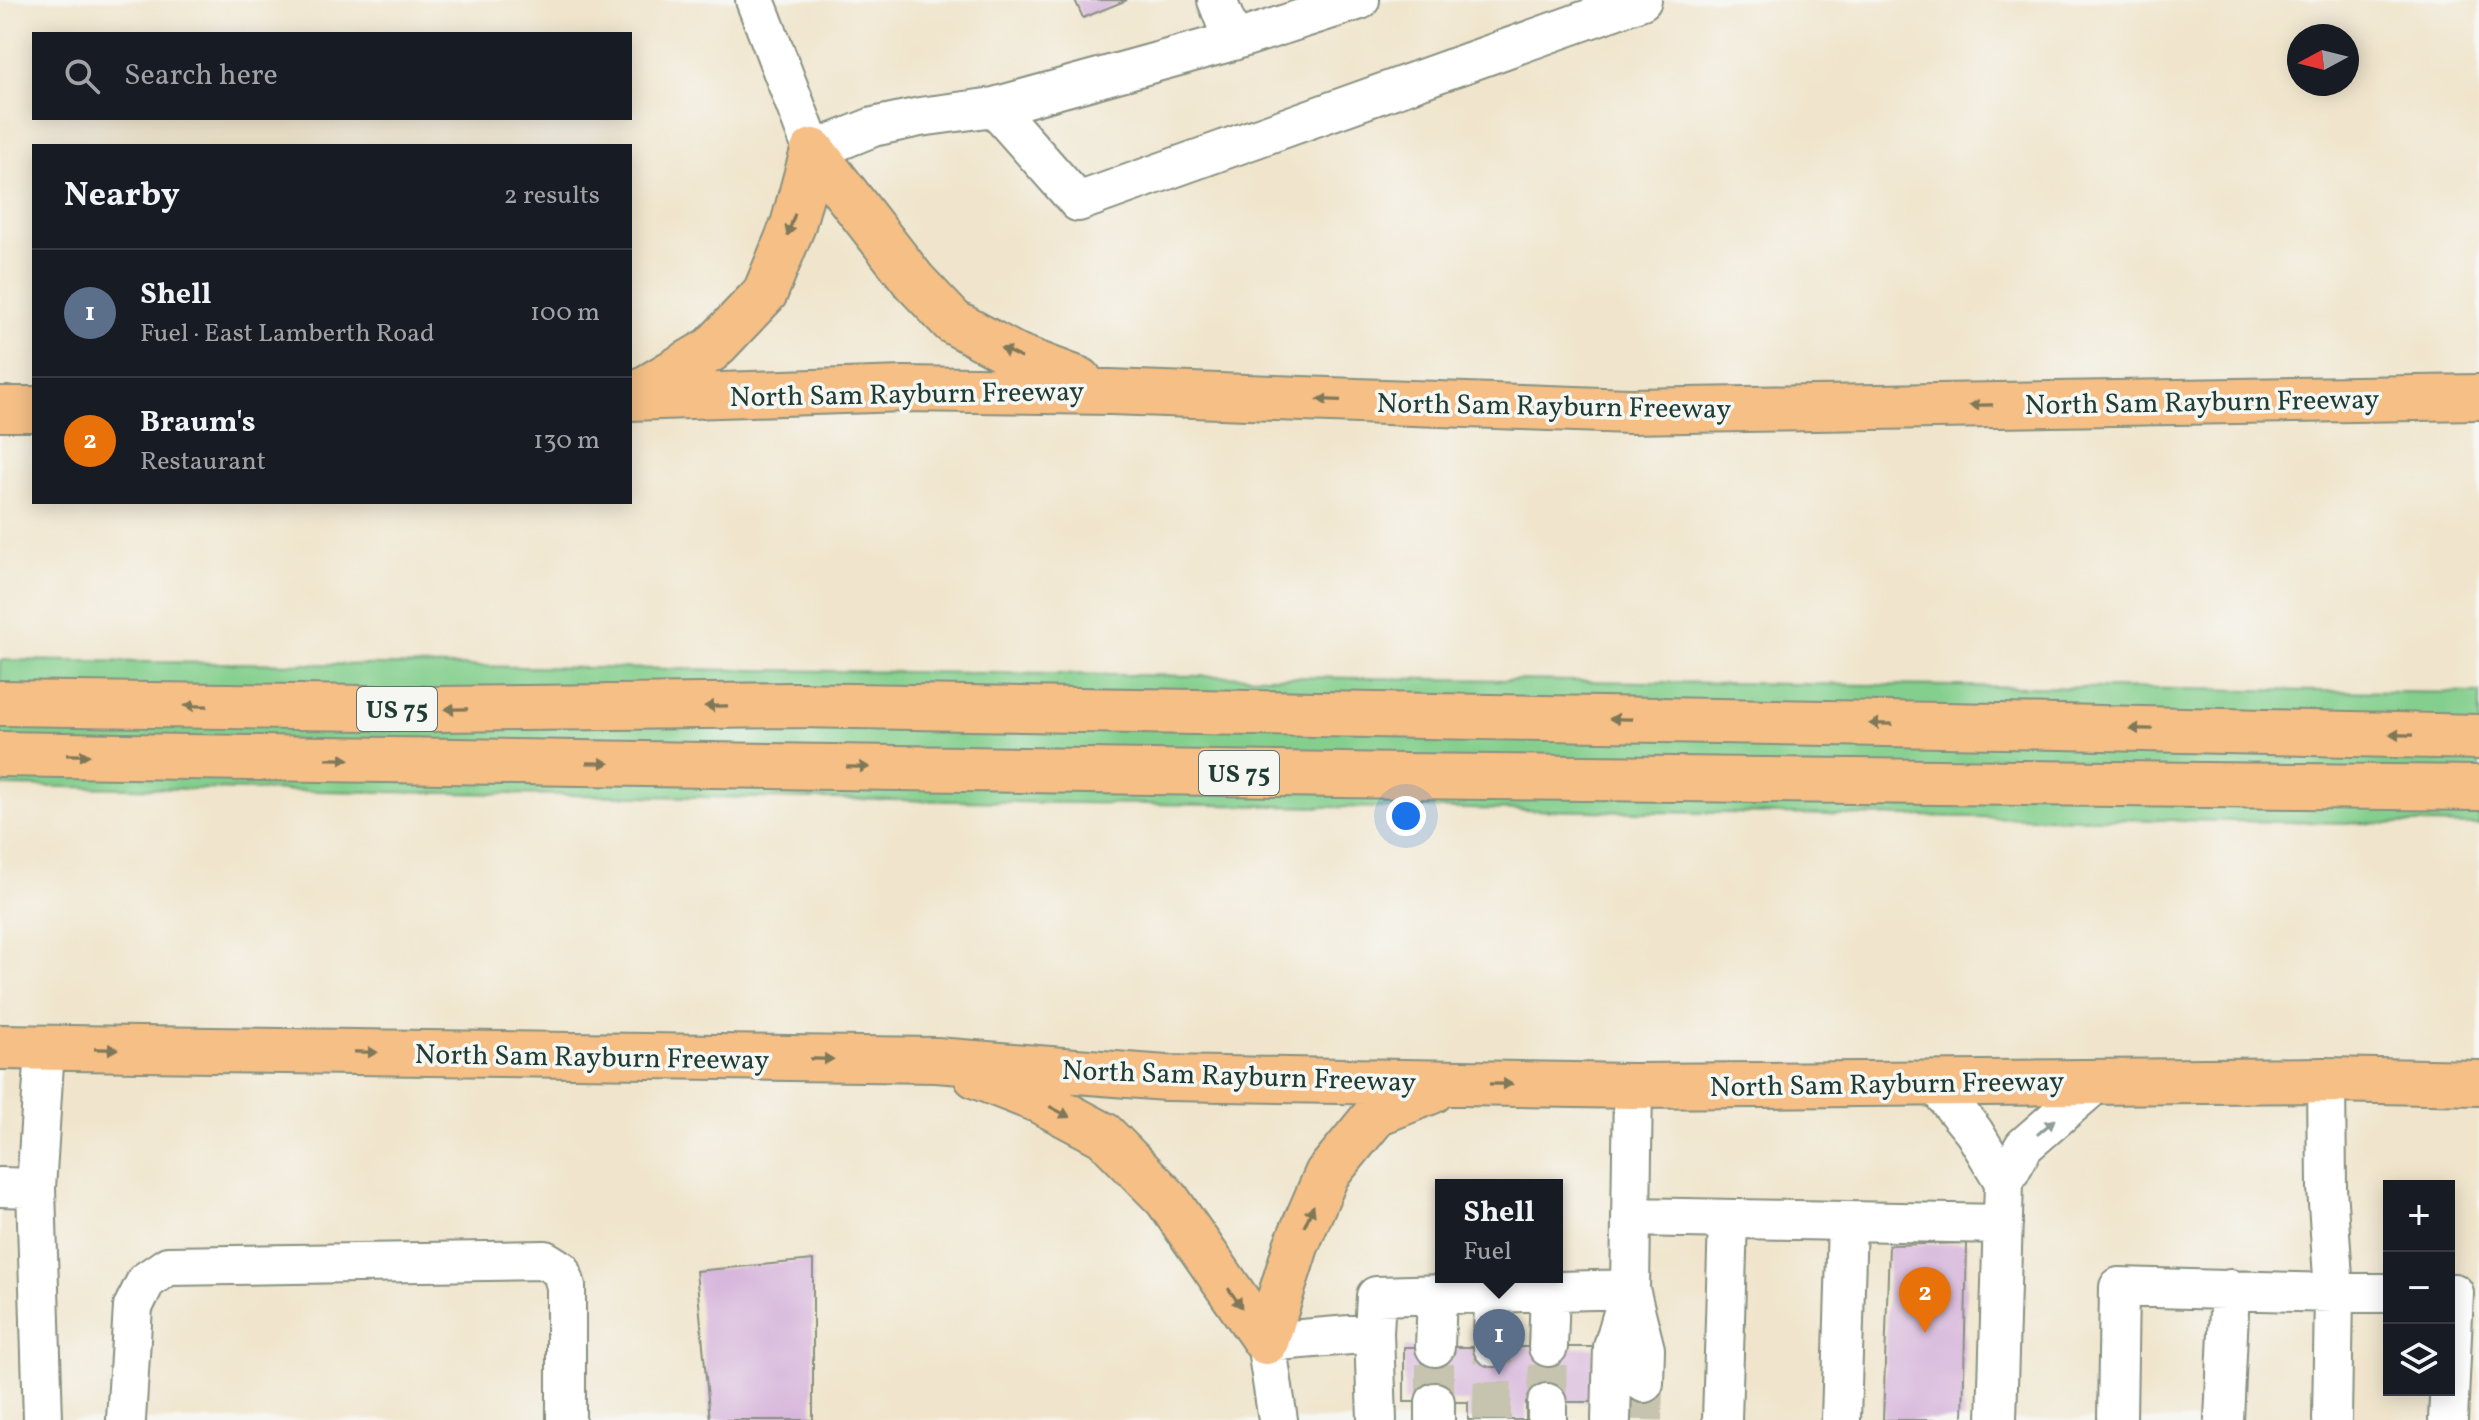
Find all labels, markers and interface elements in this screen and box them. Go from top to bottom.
north arrow [2287,24,2359,96]
search box [32,32,632,120]
icon: search [60,54,104,98]
text: Search here [124,55,278,97]
text: Nearby [64,173,180,220]
text: 2 results [504,178,600,214]
one-way arrow [785,214,797,238]
text: Shell [140,274,212,316]
text: 1 [85,295,95,331]
text: 100 m [530,295,600,331]
text: Fuel · East Lamberth Road [140,316,435,352]
one-way arrow [1000,346,1023,360]
street label: North Sam Rayburn Freeway [729,373,1085,418]
street label: North Sam Rayburn Freeway [2024,381,2380,426]
street label: North Sam Rayburn Freeway [1376,385,1732,430]
one-way arrow [1316,393,1341,406]
one-way arrow [1968,399,1993,411]
text: Braum's [140,402,256,444]
text: 2 [83,423,97,459]
text: 130 m [533,423,600,459]
text: Restaurant [140,444,266,480]
road number: US 75 [357,687,437,731]
one-way arrow [183,700,208,712]
one-way arrow [703,700,728,712]
one-way arrow [443,703,468,715]
one-way arrow [1608,713,1633,725]
one-way arrow [1868,717,1893,730]
one-way arrow [2128,722,2153,735]
one-way arrow [2388,728,2413,741]
one-way arrow [66,749,91,761]
road number: US 75 [1199,751,1279,795]
one-way arrow [326,753,351,765]
one-way arrow [586,757,611,769]
one-way arrow [846,761,871,773]
your location [1386,796,1426,836]
street label: North Sam Rayburn Freeway [414,1036,770,1081]
one-way arrow [94,1043,119,1055]
one-way arrow [354,1046,379,1059]
one-way arrow [810,1052,835,1065]
street label: North Sam Rayburn Freeway [1061,1052,1417,1103]
street label: North Sam Rayburn Freeway [1709,1063,2065,1108]
one-way arrow [1489,1077,1514,1090]
one-way arrow [1048,1105,1071,1118]
one-way arrow [2035,1119,2055,1136]
popup [1435,1179,1563,1283]
map controls [2383,1180,2455,1396]
button: + [2383,1180,2455,1252]
text: Shell [1463,1192,1535,1234]
one-way arrow [1303,1204,1316,1227]
text: Fuel [1463,1234,1512,1270]
button: − [2383,1252,2455,1324]
pin: 2 [1899,1267,1951,1333]
one-way arrow [1227,1287,1242,1308]
pin: 1 [1473,1309,1525,1375]
button: layers [2383,1324,2455,1396]

